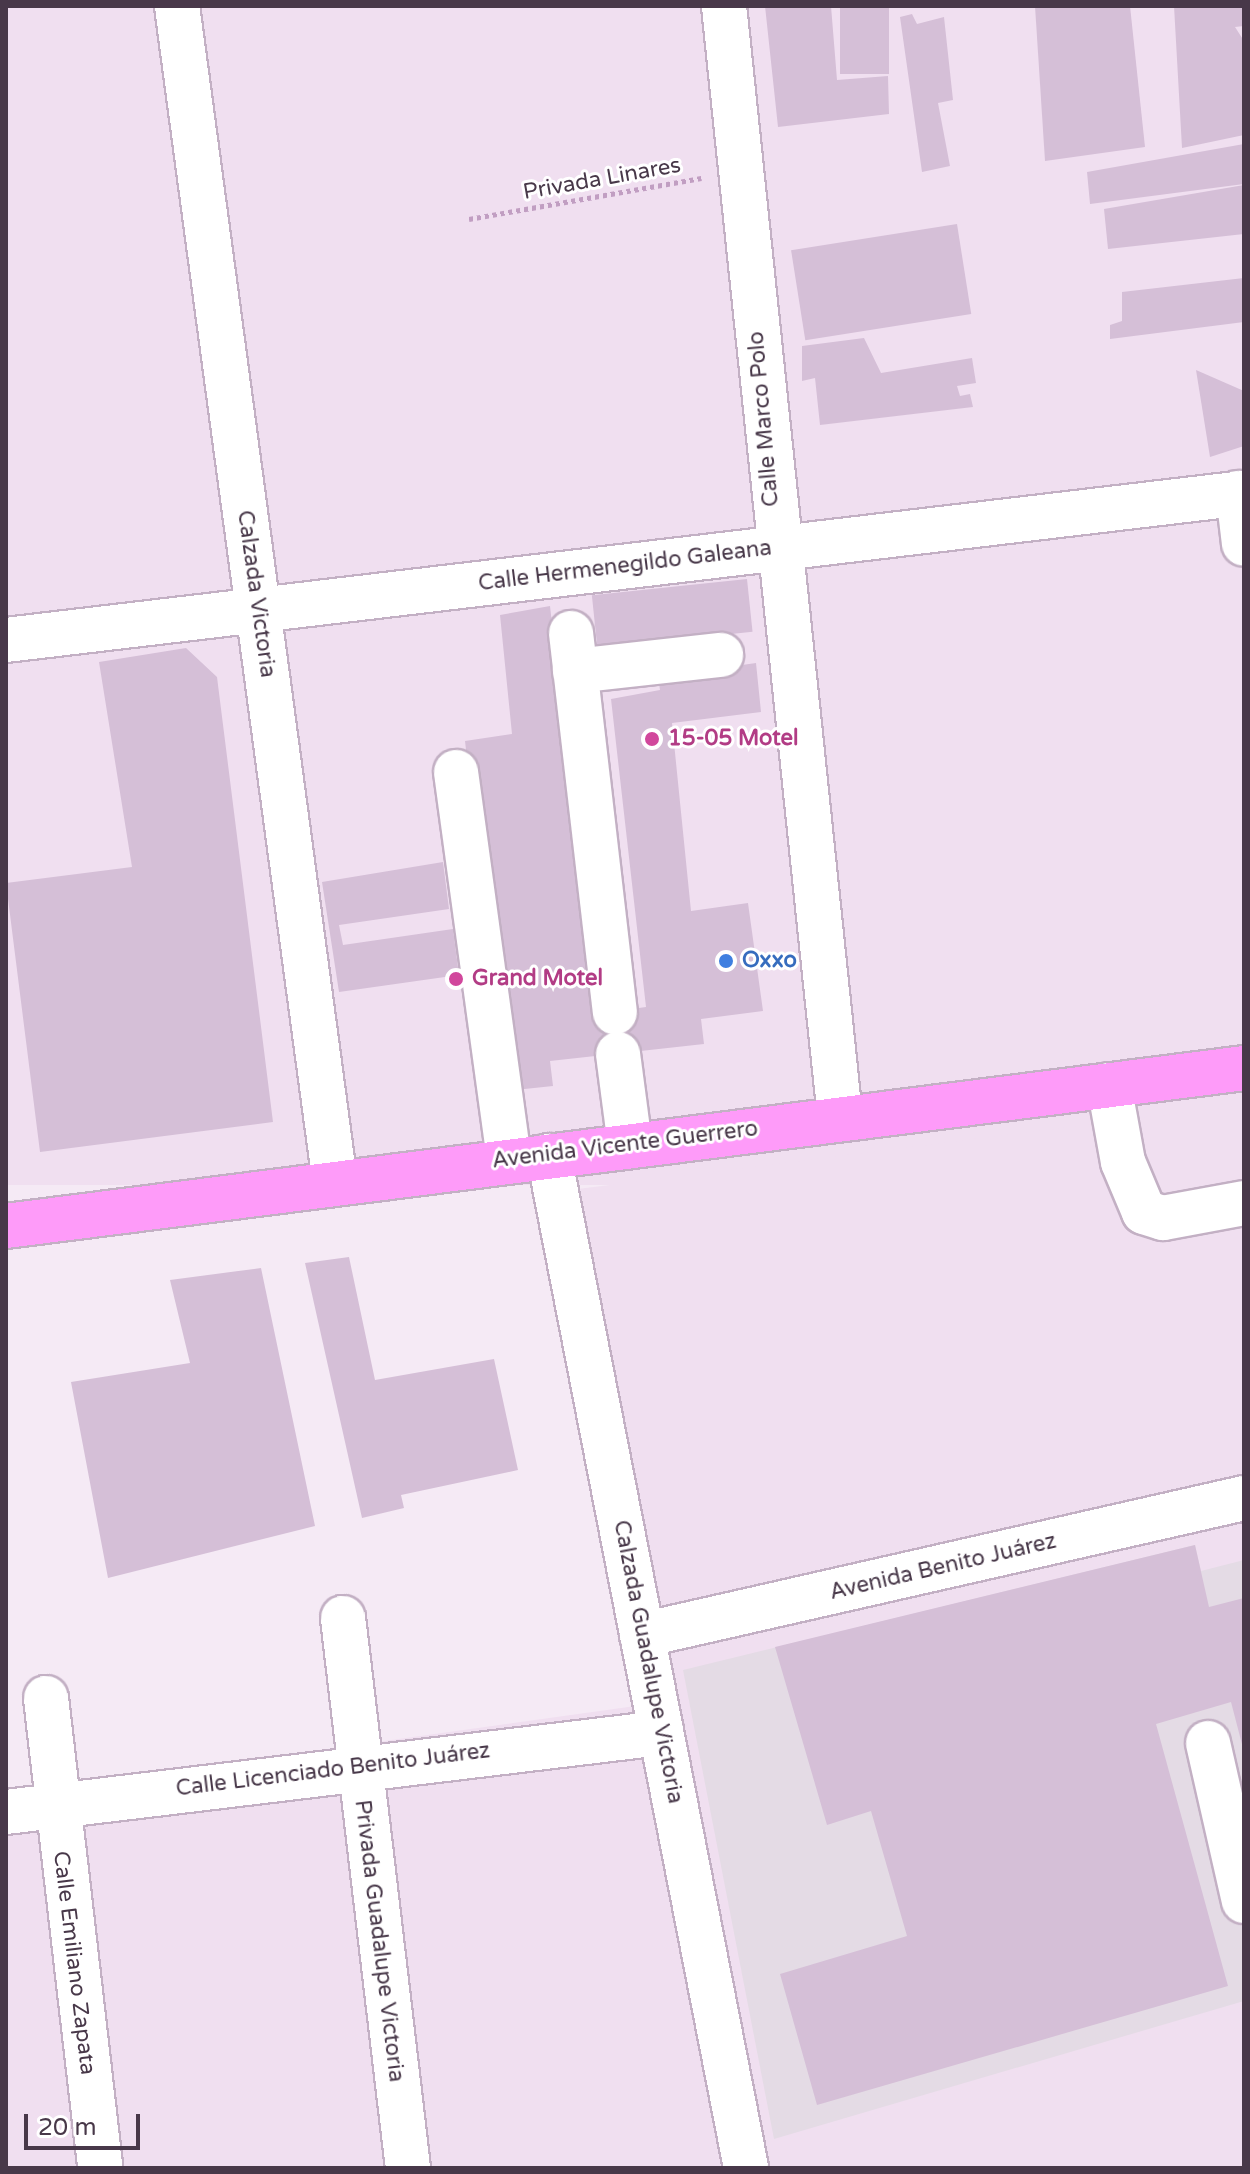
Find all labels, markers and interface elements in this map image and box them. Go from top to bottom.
street label: Privada Linares [521,152,683,206]
street label: Calle Marco Polo [743,330,785,508]
street label: Calzada Victoria [231,509,281,679]
street label: Calle Hermenegildo Galeana [477,535,773,597]
place label: 15-05 Motel [668,726,798,752]
marker: 15-05 Motel [643,730,661,748]
place label: Oxxo [742,948,797,974]
marker: Oxxo [717,952,735,970]
place label: Grand Motel [472,966,603,992]
marker: Grand Motel [447,970,465,988]
street label: Avenida Vicente Guerrero [491,1116,759,1174]
street label: Calzada Guadalupe Victoria [608,1518,688,1806]
street label: Avenida Benito Juárez [827,1528,1059,1606]
street label: Calle Licenciado Benito Juárez [174,1738,492,1802]
street label: Privada Guadalupe Victoria [349,1798,409,2084]
street label: Calle Emiliano Zapata [47,1850,101,2076]
scale bar [28,2098,144,2148]
text: 20 m [38,2113,96,2142]

